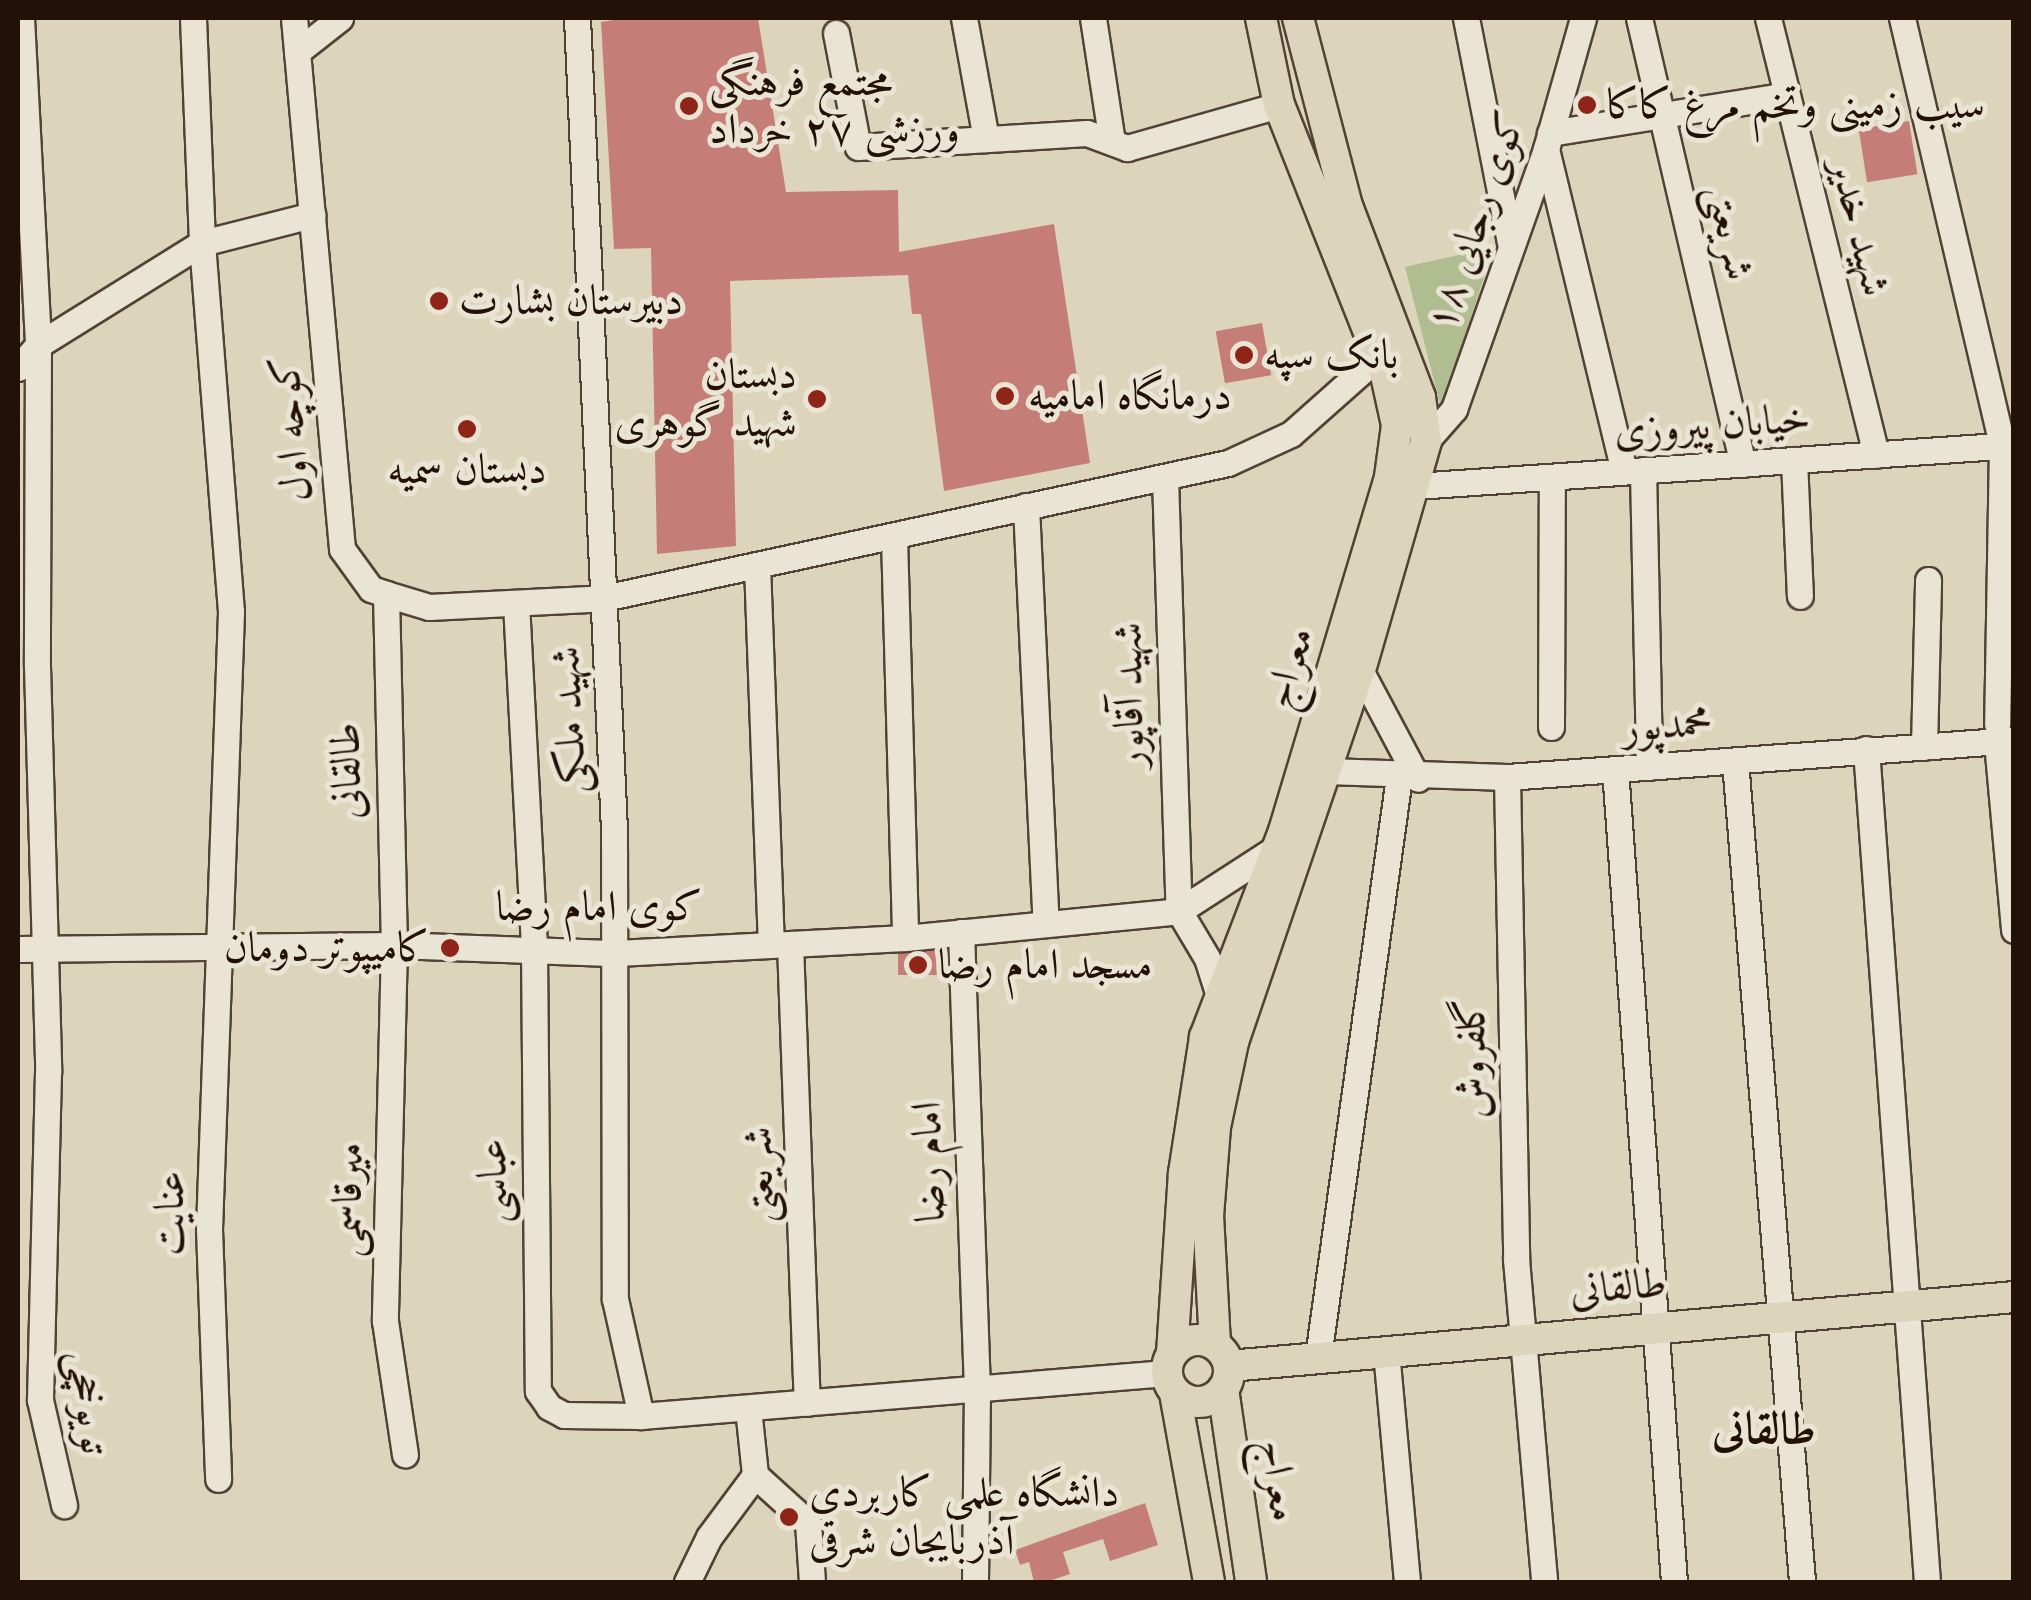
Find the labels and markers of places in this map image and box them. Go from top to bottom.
place label: مجتمع فرهنگی ورزشی ۲۷ خرداد [709,57,960,156]
place label: سیب زمینی وتخم مرغ کاکا [1607,80,1985,130]
marker: سیب زمینی وتخم مرغ کاکا [1576,94,1598,116]
marker: مجتمع فرهنگی ورزشی ۲۷ خرداد [678,95,700,117]
place label: دبیرستان بشارت [459,276,683,326]
marker: دبیرستان بشارت [428,290,450,312]
place label: بانک سپه [1264,330,1398,380]
marker: بانک سپه [1233,344,1255,366]
place label: دبستان شهید گوهری [614,350,797,448]
place label: درمانگاه امامیه [1028,371,1232,421]
marker: درمانگاه امامیه [992,383,1018,409]
marker: دبستان شهید گوهری [806,388,828,410]
marker: دبستان سمیه [456,418,478,440]
place label: دبستان سمیه [387,445,547,495]
place label: کامیپوتر دومان [224,923,430,973]
marker: کامیپوتر دومان [439,937,461,959]
place label: مسجد امام رضا [938,940,1153,990]
marker: مسجد امام رضا [907,954,929,976]
place label: دانشگاه علمی کاربردی آذربایجان شرقی [809,1468,1119,1566]
marker: دانشگاه علمی کاربردی آذربایجان شرقی [778,1506,800,1528]

